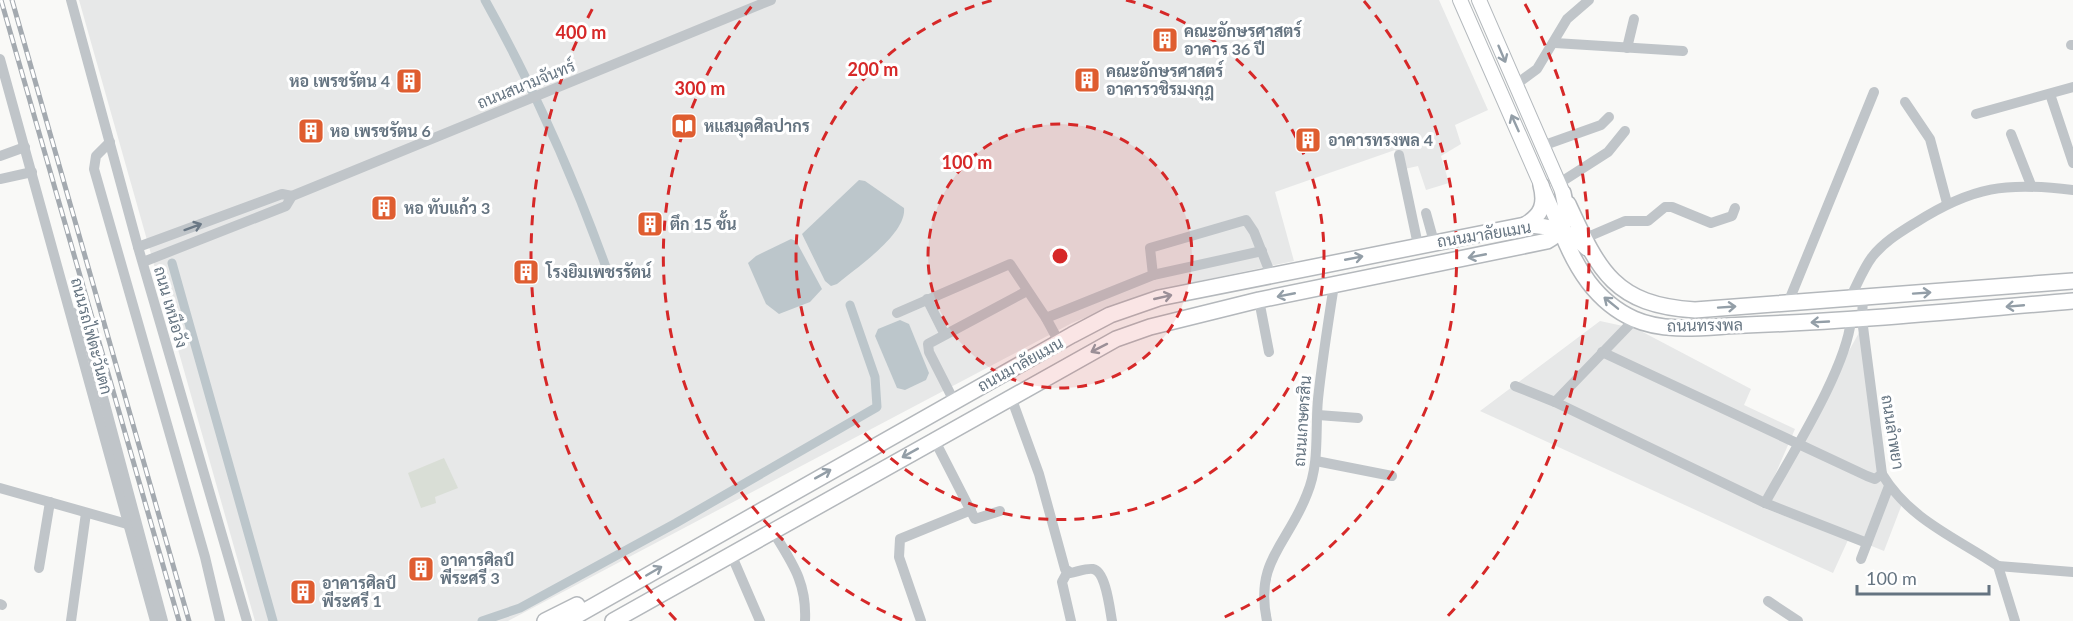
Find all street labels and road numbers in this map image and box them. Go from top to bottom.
street label: ถนนสนามจันทร์ [473,53,578,112]
street label: ถนนมาลัยแมน [1436,217,1532,250]
street label: ถนน เหนือวัง [151,264,192,350]
street label: ถนนรถไฟตะวันตก [68,275,118,396]
street label: ถนนทรงพล [1667,314,1743,335]
street label: ถนนมาลัยแมน [974,332,1066,395]
street label: ถนนเกษตรสิน [1289,375,1314,467]
street label: ถนนลำพยา [1878,393,1909,471]

